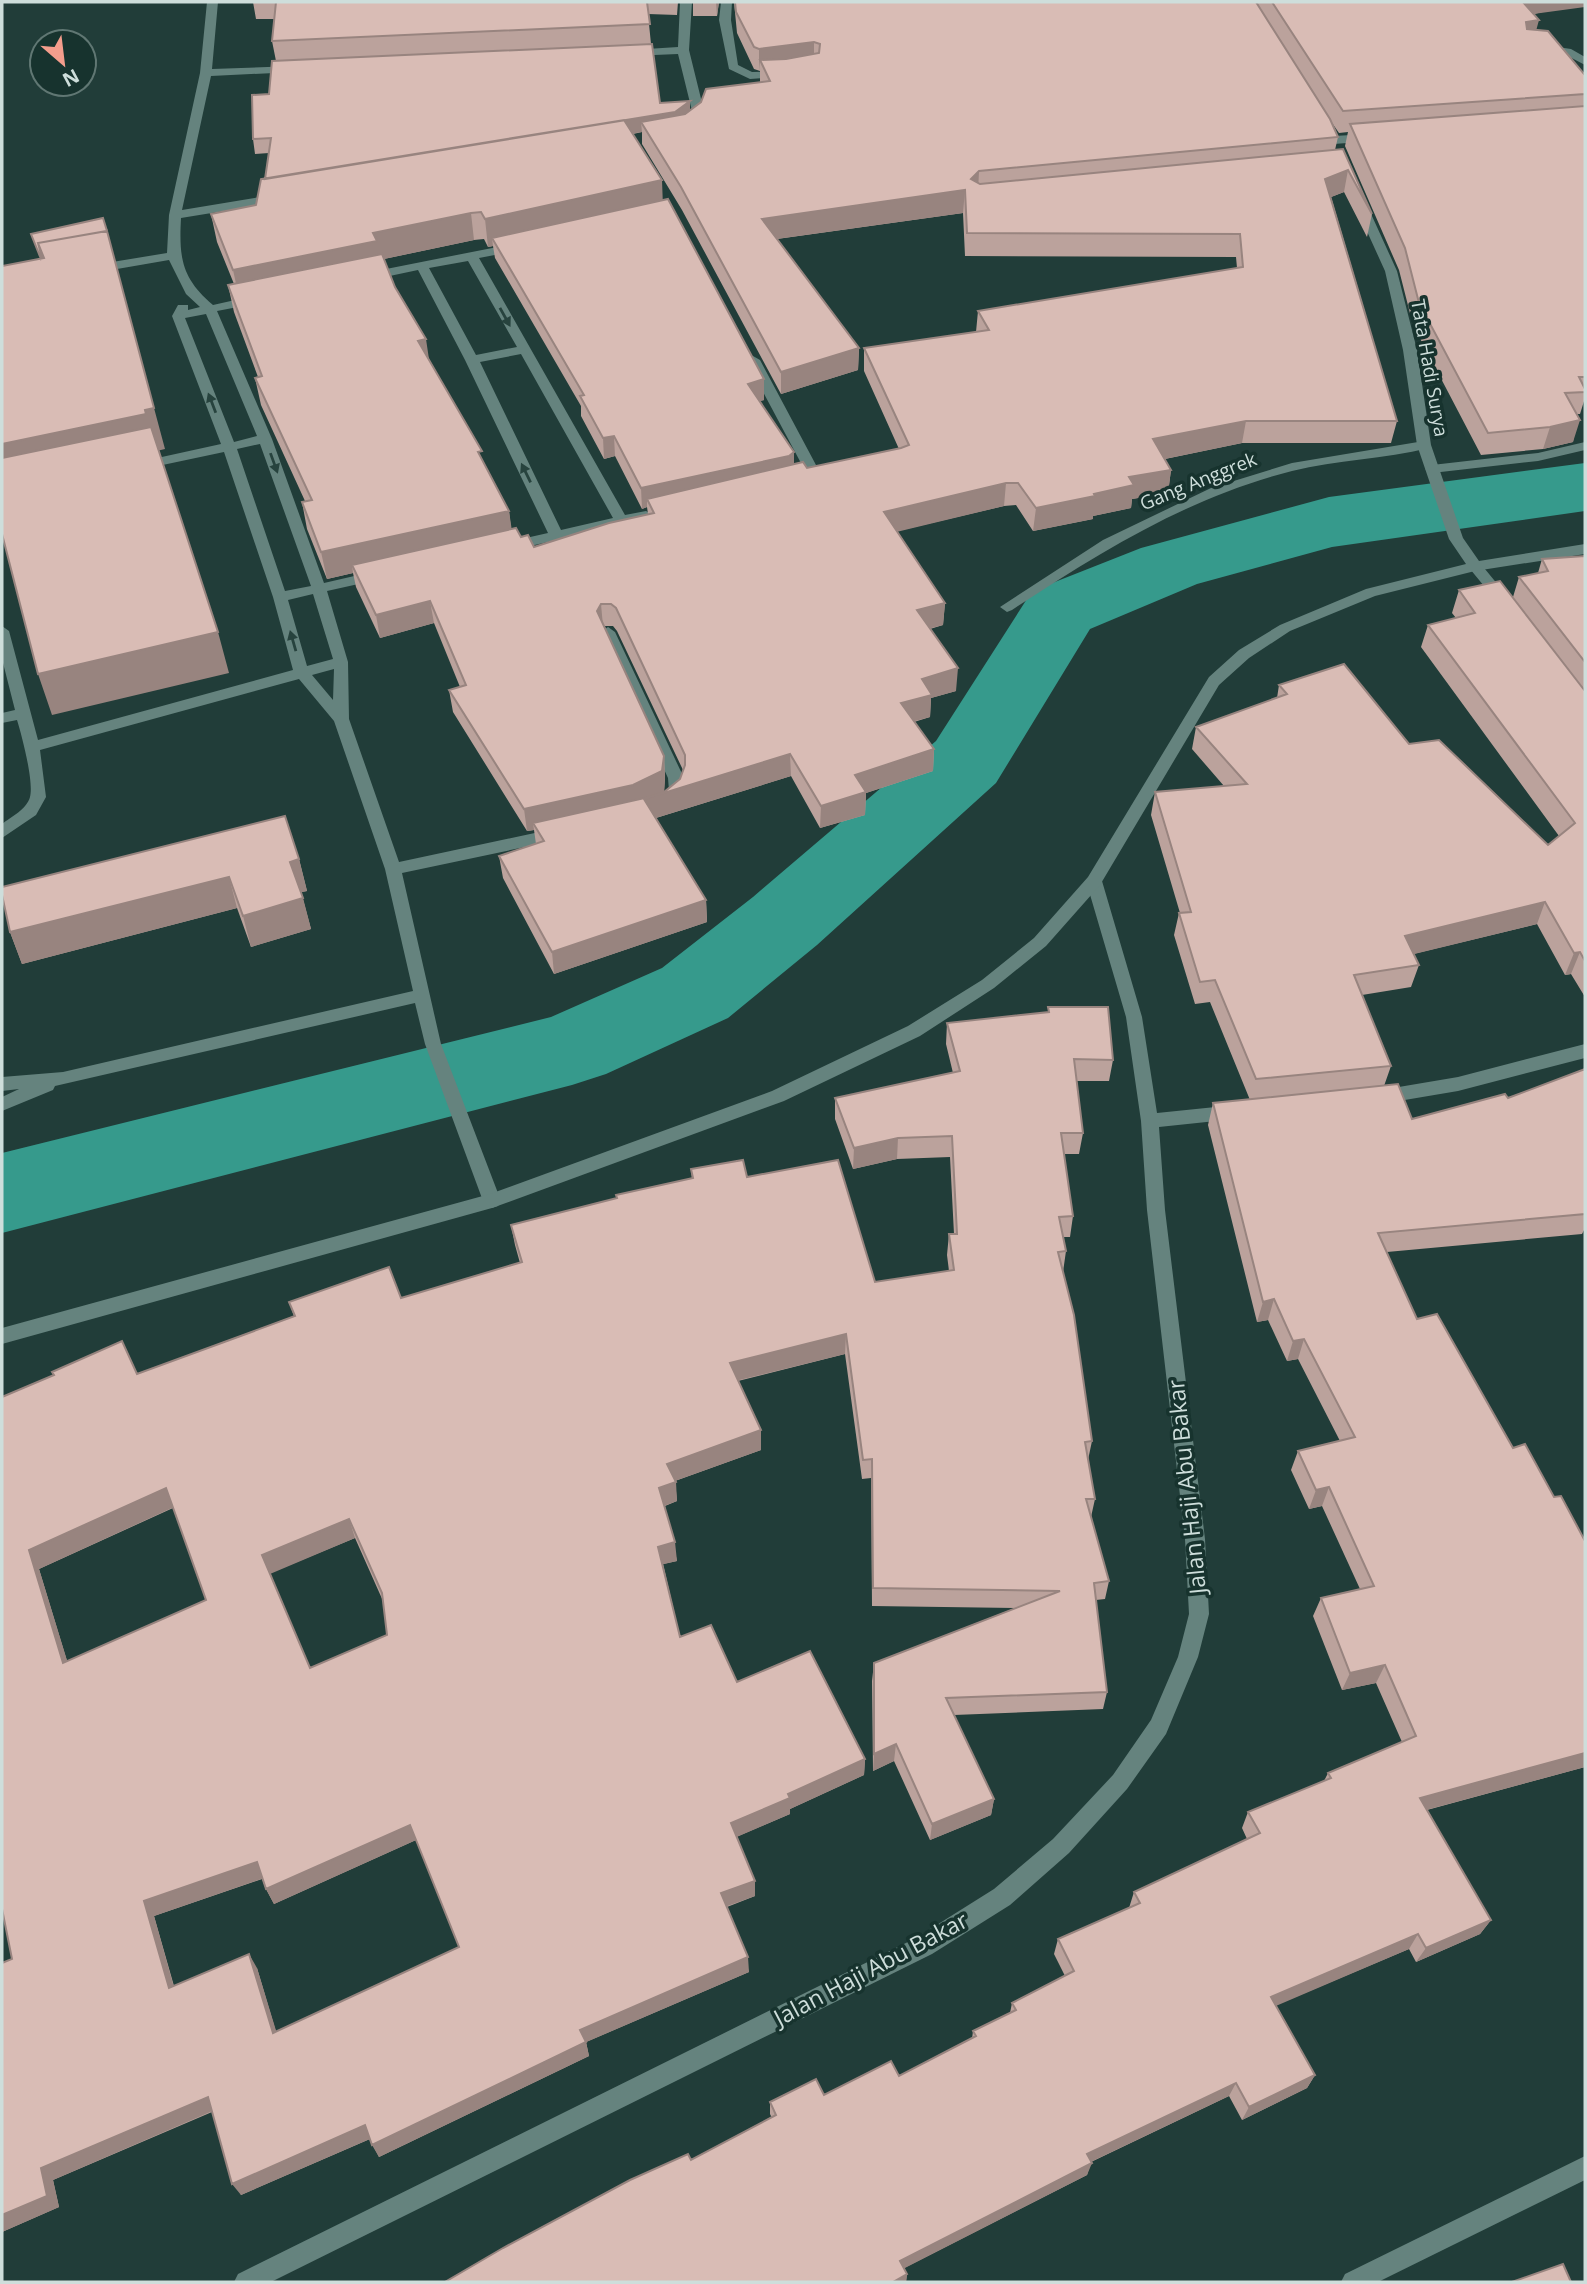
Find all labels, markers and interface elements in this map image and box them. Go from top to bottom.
north arrow [28,28,98,98]
text: N [58,63,84,93]
street label: Tata Hadi Surya [1405,297,1455,439]
one-way arrow [499,307,511,327]
one-way arrow [206,392,217,413]
street label: Gang Anggrek [1136,446,1260,516]
one-way arrow [269,453,280,474]
one-way arrow [521,463,532,483]
one-way arrow [287,631,297,652]
street label: Jalan Haji Abu Bakar [1159,1378,1213,1598]
street label: Jalan Haji Abu Bakar [766,1903,974,2034]

